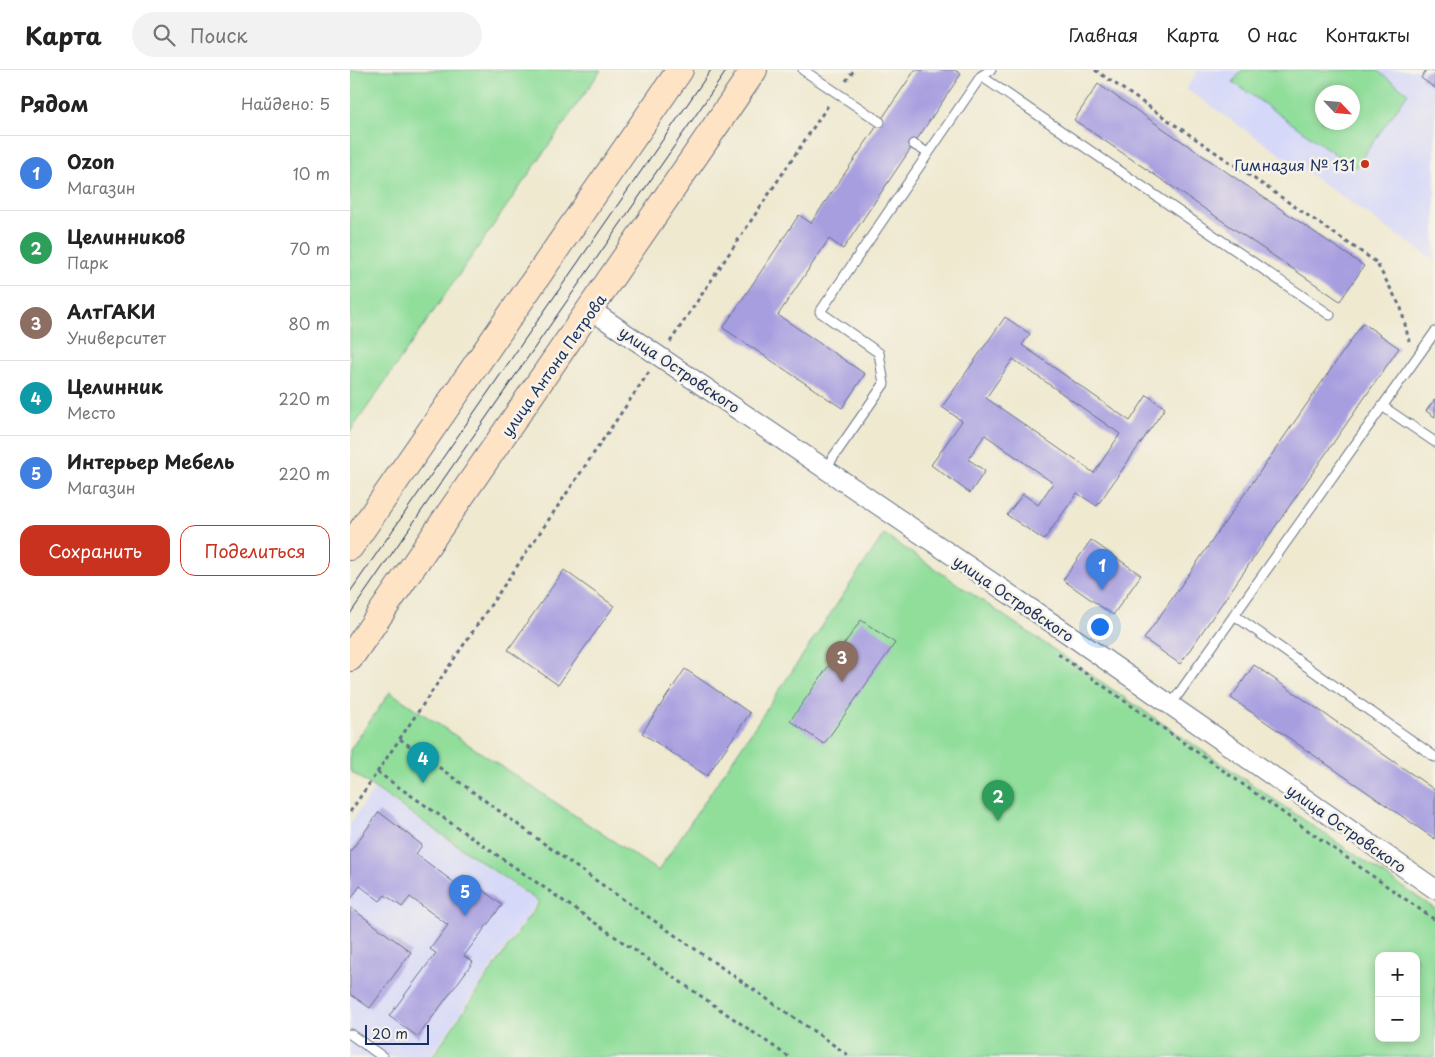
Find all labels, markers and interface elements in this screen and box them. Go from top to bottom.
search box [132,12,482,57]
text: Карта [25,17,102,53]
icon: search [150,21,178,49]
text: Поиск [190,21,248,49]
text: Главная [1069,21,1138,48]
text: Карта [1166,21,1219,48]
text: О нас [1247,21,1297,48]
text: Контакты [1325,21,1410,48]
north arrow [1315,85,1360,130]
text: Рядом [20,87,88,119]
text: Найдено: 5 [241,91,330,115]
text: Ozon [67,147,115,175]
place label: Гимназия № 131 [1234,153,1355,176]
marker: Гимназия № 131 [1359,158,1371,170]
text: 1 [32,161,40,185]
text: 10 m [293,161,330,185]
text: Магазин [67,175,136,199]
text: Целинников [67,222,185,250]
text: 2 [30,236,42,260]
text: 70 m [290,236,330,260]
text: Парк [67,250,108,274]
street label: улица Антона Петрова [495,288,611,441]
text: АлтГАКИ [67,297,156,325]
text: 3 [31,311,41,335]
text: 80 m [288,311,330,335]
street label: улица Островского [615,320,745,418]
text: Университет [67,325,166,349]
text: Целинник [67,372,163,400]
text: 4 [31,386,41,410]
text: 220 m [279,386,330,410]
text: Место [67,400,116,424]
text: Интерьер Мебель [67,447,234,475]
text: 5 [31,461,41,485]
text: 220 m [279,461,330,485]
text: Магазин [67,475,136,499]
button: Сохранить [20,525,170,576]
button: Поделиться [180,525,330,576]
street label: улица Островского [949,549,1079,647]
pin: 1 [1086,549,1118,590]
your location [1087,614,1113,640]
pin: 3 [826,641,858,682]
pin: 4 [407,742,439,783]
street label: улица Островского [1282,778,1412,878]
pin: 2 [982,780,1014,821]
pin: 5 [449,875,481,916]
map controls [1375,952,1420,1042]
button: + [1375,952,1420,997]
button: − [1375,997,1420,1042]
scale bar [365,1022,429,1045]
text: 20 m [372,1023,408,1044]

